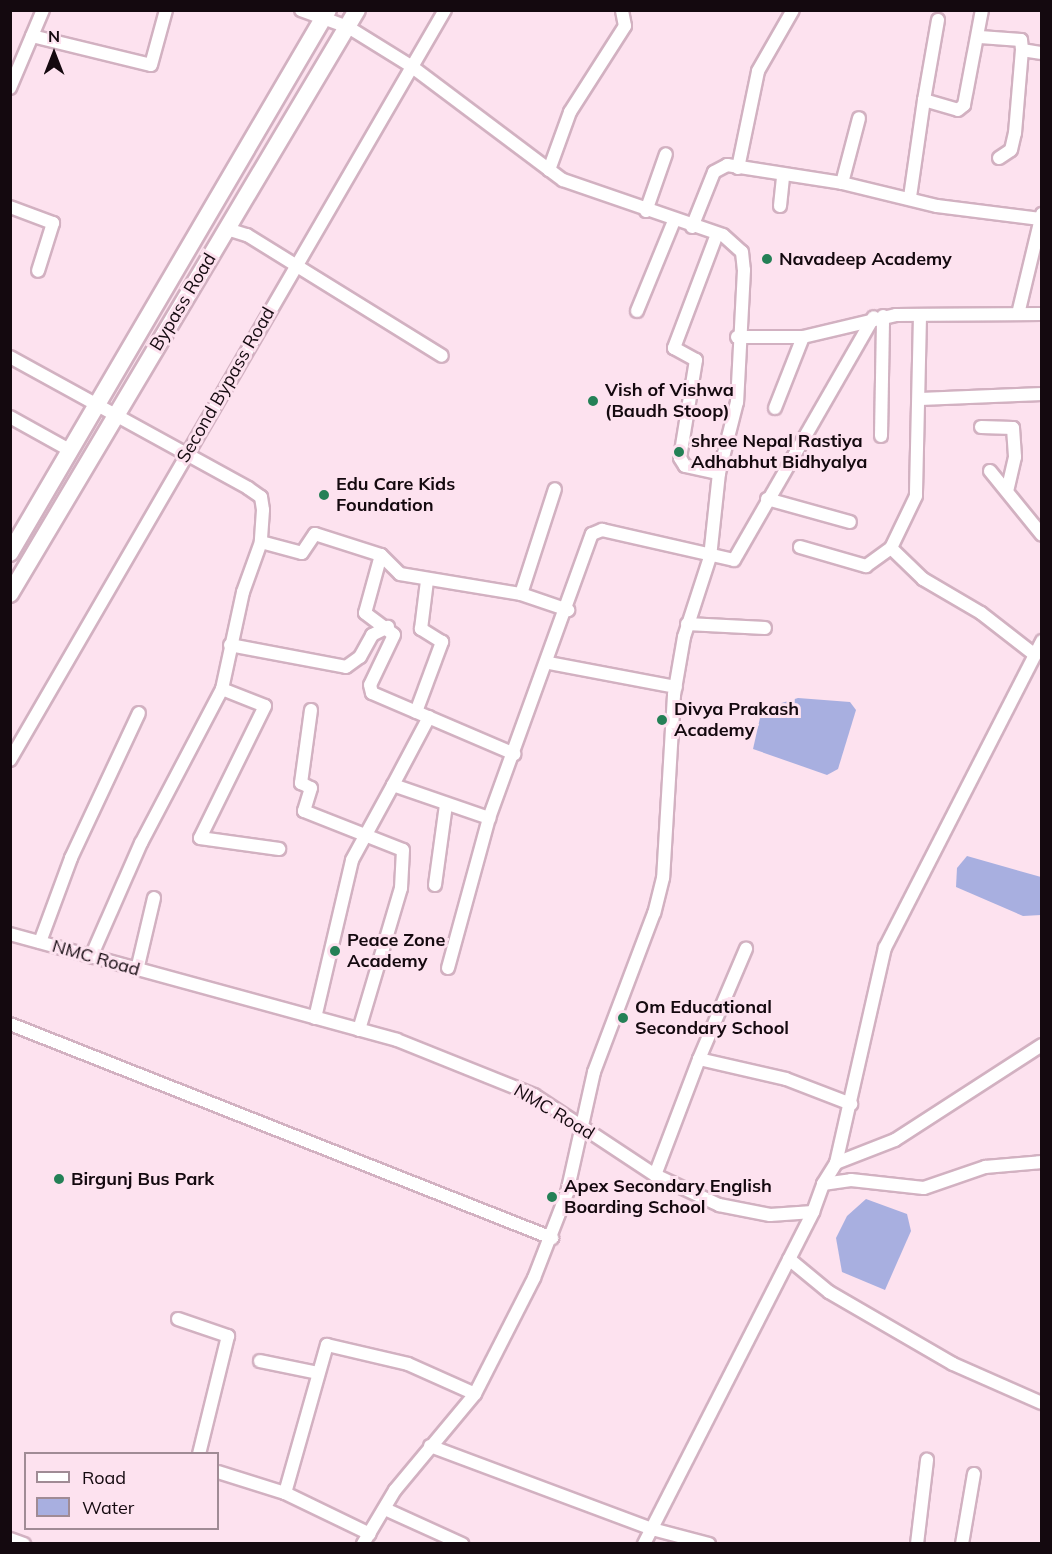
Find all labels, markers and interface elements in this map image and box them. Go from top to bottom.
north arrow [24,24,84,84]
text: N [48,26,60,46]
place label: Navadeep Academy [779,248,952,270]
street label: Bypass Road [145,249,221,355]
marker: Navadeep Academy [760,252,774,266]
street label: Second Bypass Road [173,303,279,467]
place label: Vish of Vishwa (Baudh Stoop) [605,380,734,422]
marker: Vish of Vishwa (Baudh Stoop) [586,394,600,408]
place label: shree Nepal Rastiya Adhabhut Bidhyalya [691,431,867,474]
marker: shree Nepal Rastiya Adhabhut Bidhyalya [672,445,686,459]
place label: Edu Care Kids Foundation [336,474,455,516]
marker: Edu Care Kids Foundation [317,488,331,502]
place label: Divya Prakash Academy [674,699,799,742]
marker: Divya Prakash Academy [655,713,669,727]
place label: Peace Zone Academy [347,930,445,972]
street label: NMC Road [50,935,142,981]
marker: Peace Zone Academy [328,944,342,958]
place label: Om Educational Secondary School [635,997,789,1040]
marker: Om Educational Secondary School [616,1011,630,1025]
street label: NMC Road [510,1080,598,1144]
place label: Birgunj Bus Park [71,1168,214,1190]
marker: Birgunj Bus Park [52,1172,66,1186]
place label: Apex Secondary English Boarding School [564,1176,772,1218]
marker: Apex Secondary English Boarding School [545,1190,559,1204]
legend [24,1452,219,1530]
text: Road [82,1466,126,1489]
text: Water [82,1496,134,1519]

